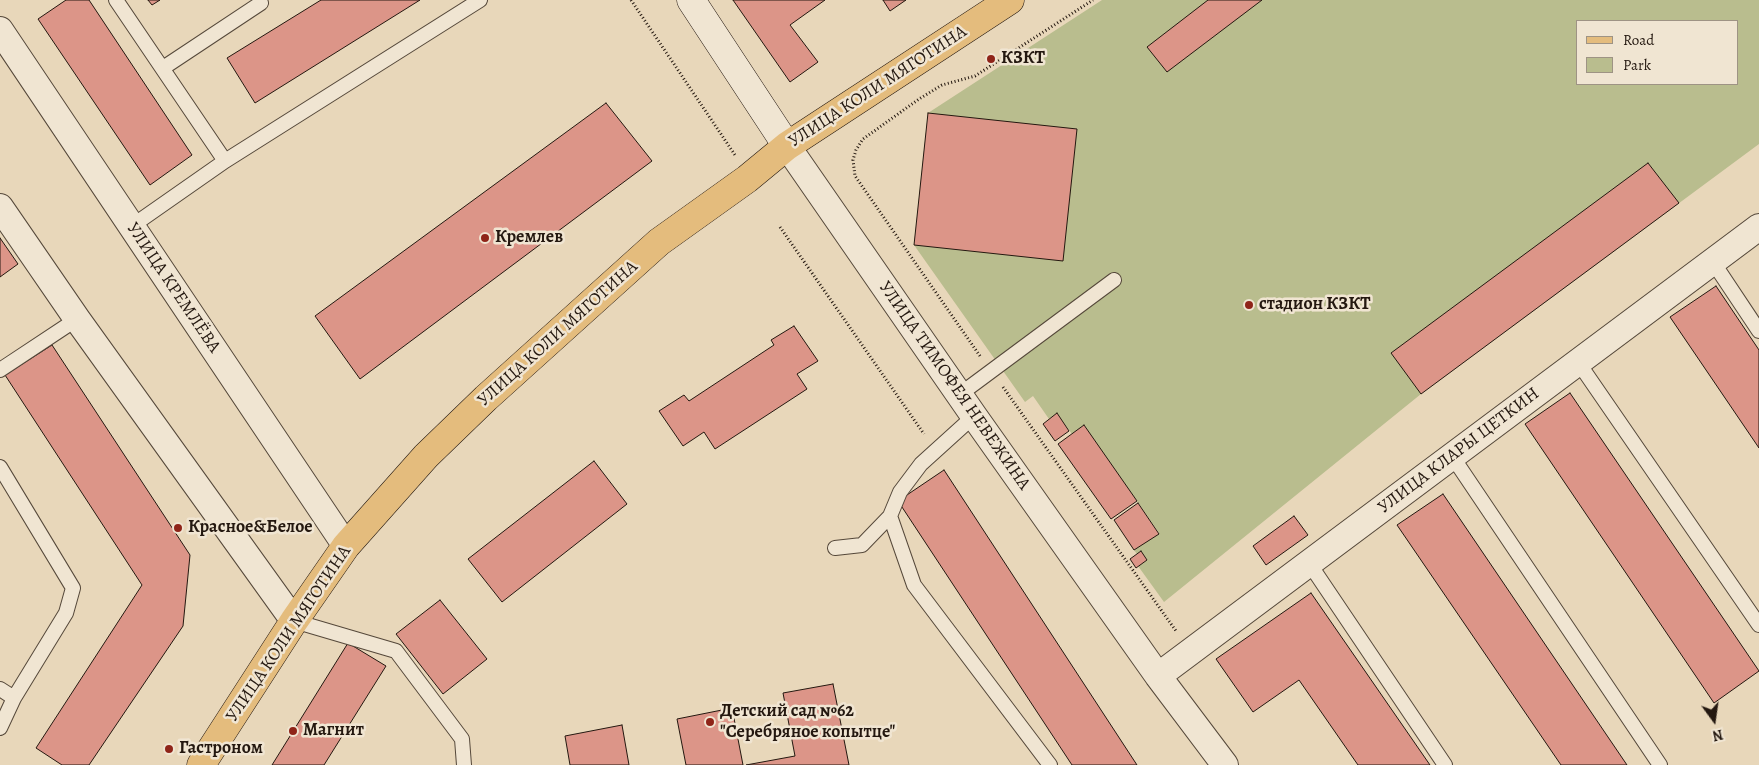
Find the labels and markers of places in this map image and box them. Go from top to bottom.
place label: КЗКТ [1001,48,1045,70]
marker: КЗКТ [985,53,997,65]
place label: Кремлев [495,227,563,249]
marker: Кремлев [479,232,491,244]
place label: стадион КЗКТ [1259,294,1370,316]
marker: стадион КЗКТ [1243,299,1255,311]
place label: Красное&Белое [188,517,313,539]
marker: Красное&Белое [172,522,184,534]
place label: Детский сад №62 "Серебряное копытце" [720,701,895,744]
marker: Детский сад №62 "Серебряное копытце" [704,716,716,728]
place label: Магнит [303,720,364,742]
marker: Магнит [287,725,299,737]
place label: Гастроном [179,738,263,760]
marker: Гастроном [163,743,175,755]

